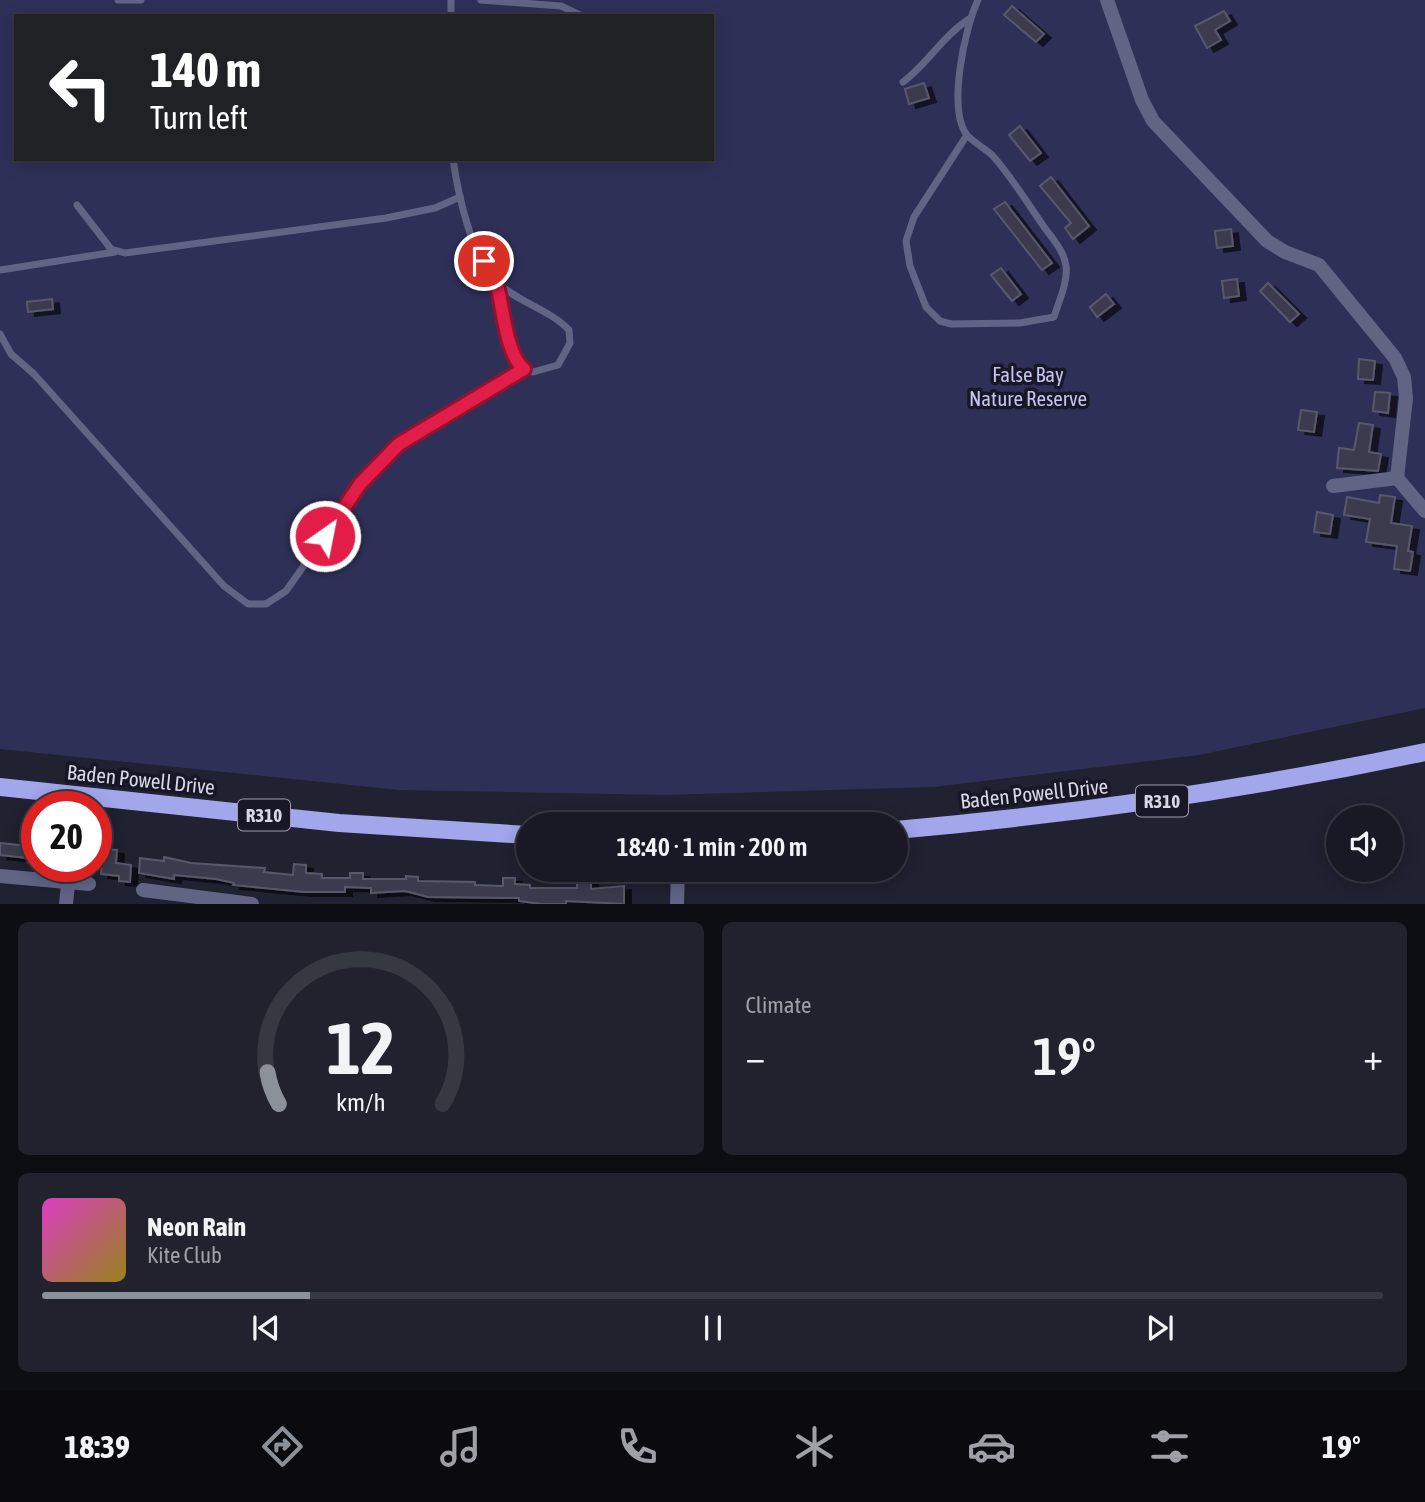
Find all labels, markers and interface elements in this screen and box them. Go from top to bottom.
text: 140 m [150,41,261,97]
icon: left [35,42,126,133]
text: Turn left [150,99,248,136]
pin [454,231,514,291]
icon: arrive [465,242,503,280]
park label: False Bay Nature Reserve [969,362,1087,410]
position arrow [288,499,362,573]
street label: Baden Powell Drive [66,759,216,799]
street label: Baden Powell Drive [959,773,1109,813]
road number: R310 [1136,786,1188,816]
speed limit sign: 20 [21,791,112,882]
road number: R310 [238,800,290,830]
map controls [1326,805,1403,882]
button: sound [1326,805,1403,882]
text: 18:40 · 1 min · 200 m [617,832,807,862]
text: Climate [746,992,811,1018]
text: 12 [327,1007,395,1090]
text: 19° [1033,1026,1096,1086]
text: − [746,1035,765,1078]
text: + [1363,1035,1383,1078]
text: km/h [336,1088,386,1116]
text: Neon Rain [147,1212,246,1242]
text: Kite Club [147,1242,222,1268]
icon: previous [247,1309,285,1347]
icon: pause [694,1309,732,1347]
icon: next [1141,1309,1179,1347]
icon: directions [258,1422,307,1471]
icon: music [436,1422,485,1471]
icon: phone [613,1422,662,1471]
icon: climate [790,1422,839,1471]
icon: car [967,1422,1016,1471]
icon: filters [1145,1422,1194,1471]
text: 18:39 [64,1428,130,1465]
text: 19° [1322,1428,1361,1465]

